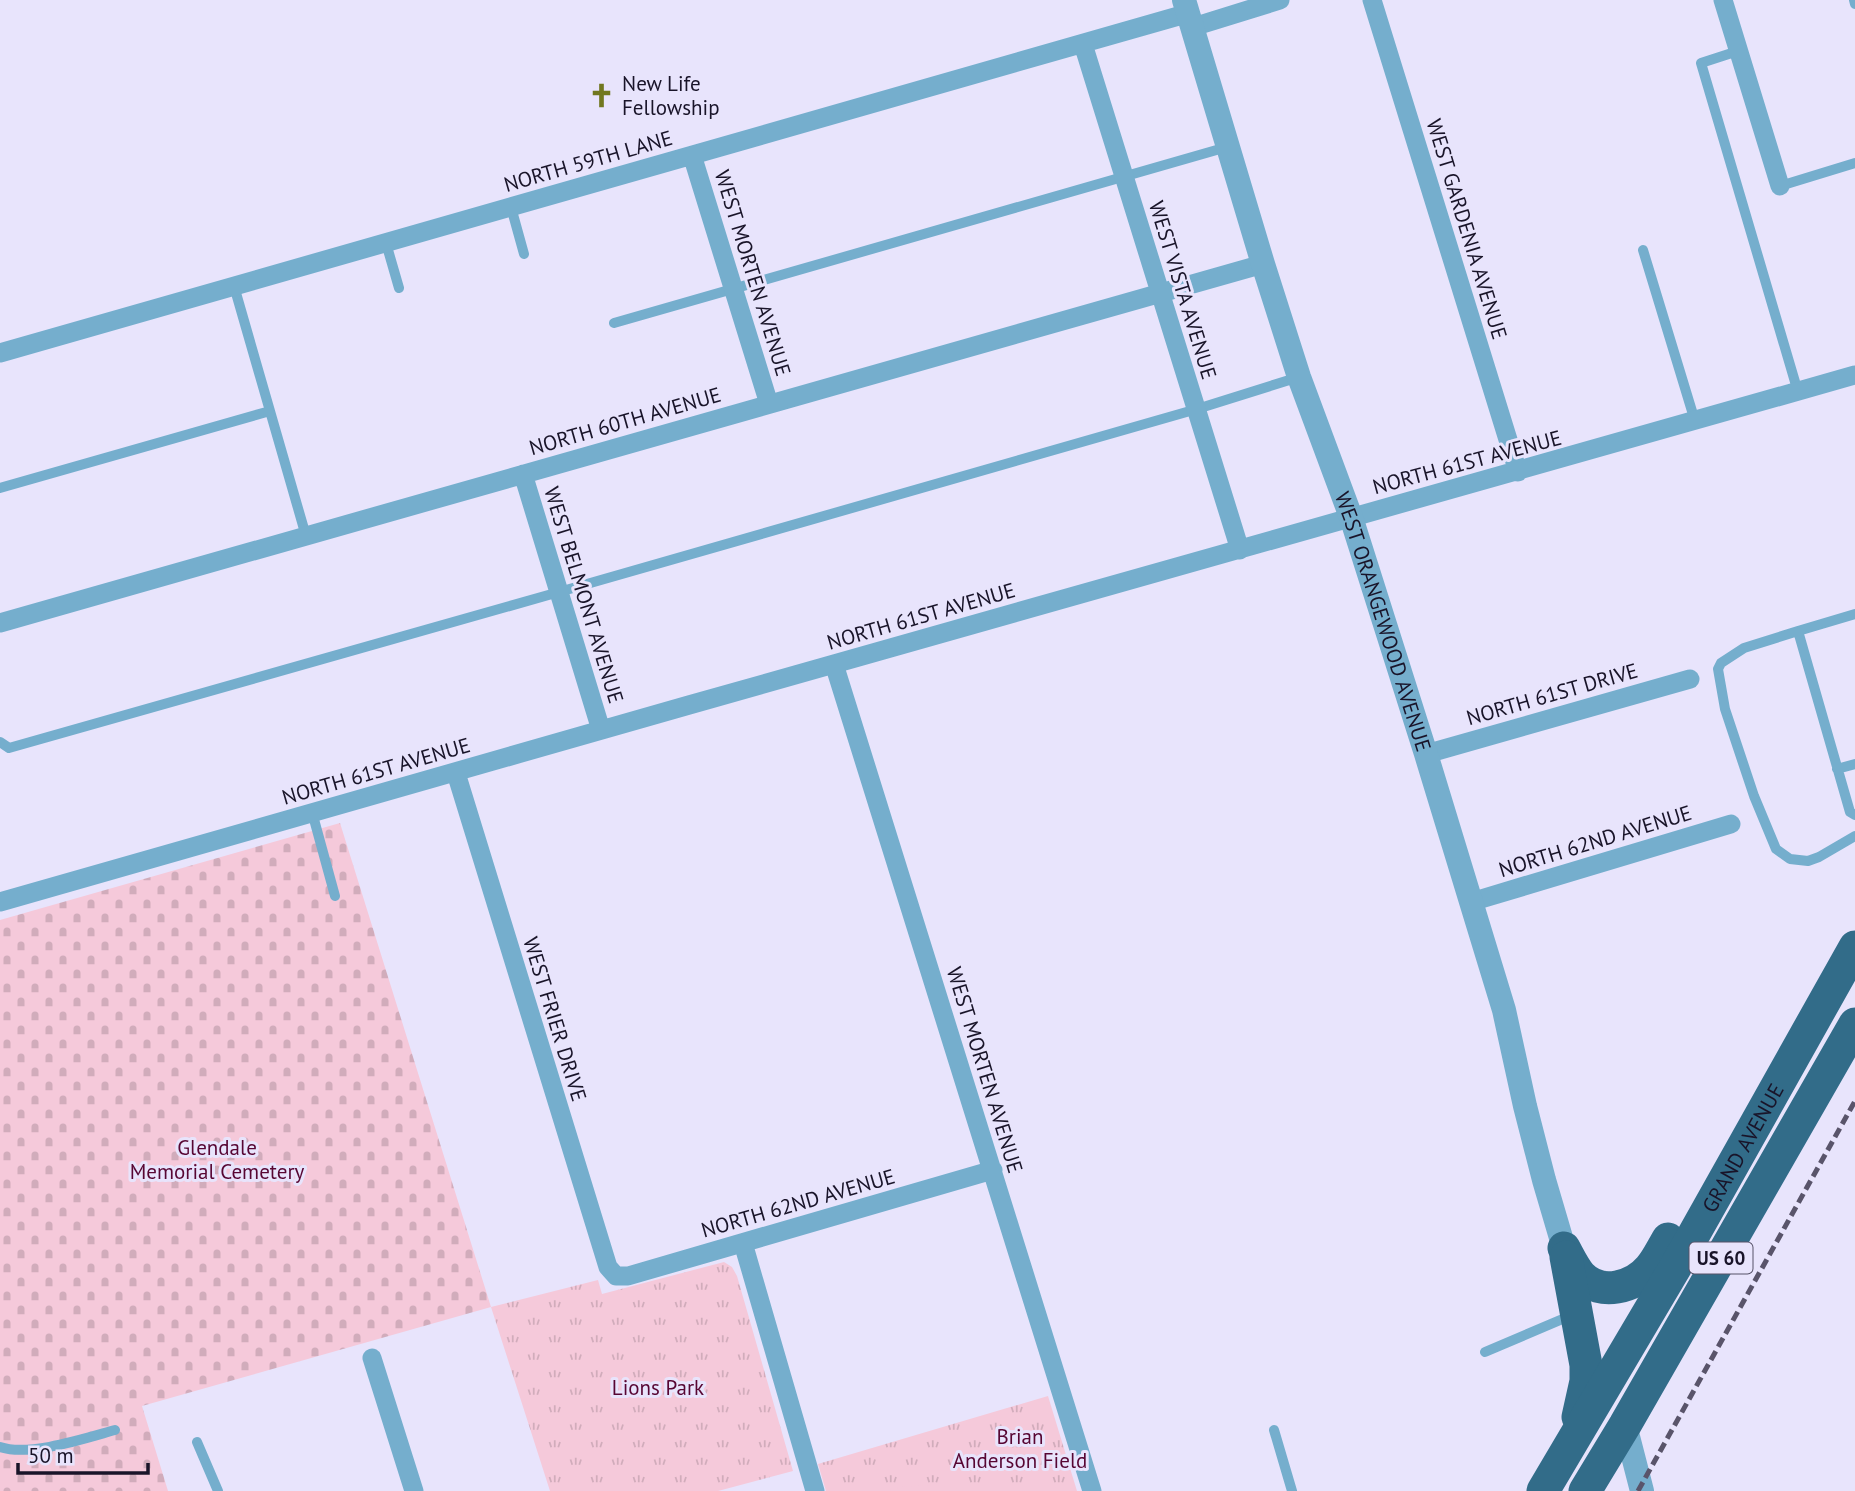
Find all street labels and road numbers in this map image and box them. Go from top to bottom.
street label: WEST GARDENIA AVENUE [1421,116,1513,342]
street label: NORTH 59TH LANE [501,124,675,198]
street label: WEST MORTEN AVENUE [709,167,797,379]
street label: WEST VISTA AVENUE [1143,198,1223,382]
street label: NORTH 60TH AVENUE [526,381,724,461]
street label: NORTH 61ST AVENUE [1370,424,1564,500]
street label: WEST BELMONT AVENUE [538,483,630,707]
street label: WEST ORANGEWOOD AVENUE [1329,488,1438,755]
street label: NORTH 61ST AVENUE [824,576,1018,656]
street label: NORTH 61ST DRIVE [1463,657,1641,731]
street label: NORTH 61ST AVENUE [279,731,473,811]
street label: NORTH 62ND AVENUE [1495,799,1695,883]
street label: WEST FRIER DRIVE [517,933,593,1105]
street label: WEST MORTEN AVENUE [941,964,1029,1176]
street label: GRAND AVENUE [1695,1079,1789,1217]
street label: NORTH 62ND AVENUE [698,1162,898,1244]
road number: US 60 [1690,1242,1752,1274]

